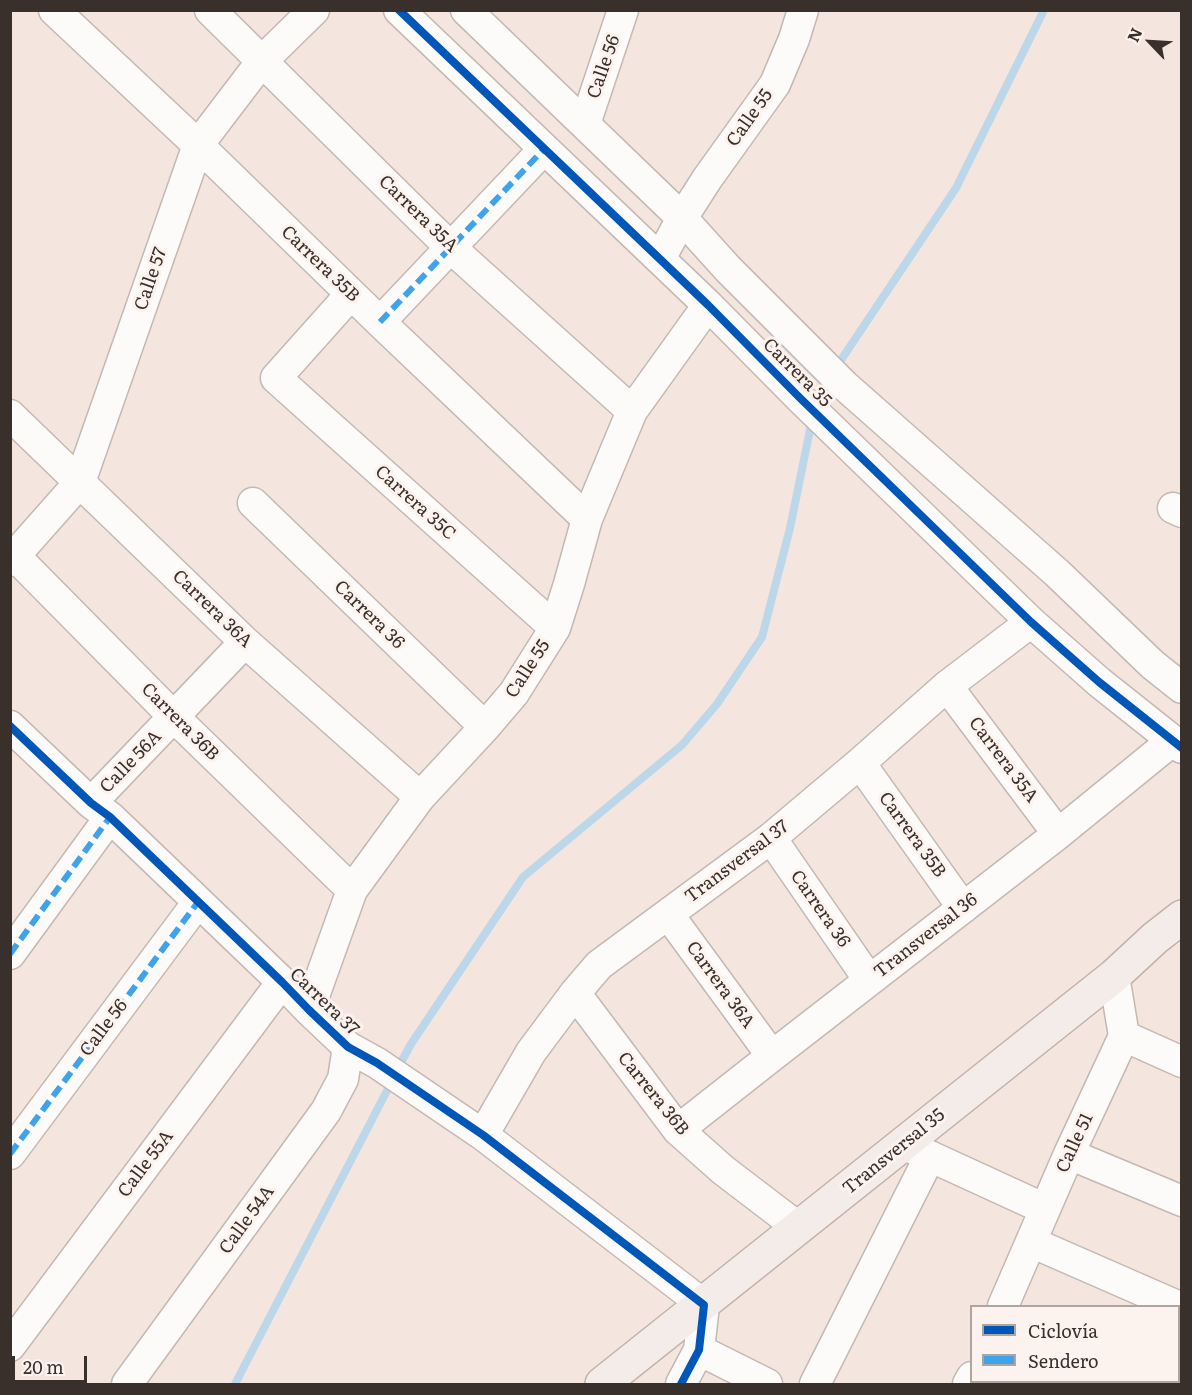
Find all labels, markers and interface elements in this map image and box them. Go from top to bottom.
north arrow [1120,12,1180,72]
text: N [1120,23,1147,46]
street label: Calle 56 [583,32,625,102]
street label: Calle 55 [722,85,778,151]
street label: Carrera 35A [374,171,462,257]
street label: Carrera 35B [276,221,364,307]
street label: Calle 57 [130,245,172,313]
street label: Carrera 35 [758,334,836,412]
street label: Carrera 35C [370,461,460,545]
street label: Carrera 36A [168,566,256,652]
street label: Carrera 36 [329,576,409,654]
street label: Calle 55 [501,636,555,702]
street label: Carrera 36B [137,679,223,765]
street label: Carrera 35A [964,713,1042,807]
street label: Calle 56A [96,726,166,798]
street label: Carrera 35B [874,788,950,882]
street label: Transversal 37 [681,816,793,908]
street label: Carrera 36 [786,866,854,952]
street label: Transversal 36 [870,889,982,983]
street label: Carrera 36A [681,937,759,1033]
street label: Carrera 37 [285,964,363,1040]
street label: Calle 56 [76,995,132,1061]
street label: Carrera 36B [613,1048,693,1140]
street label: Transversal 35 [839,1104,949,1200]
street label: Calle 51 [1052,1110,1098,1176]
street label: Calle 55A [114,1126,178,1202]
street label: Calle 54A [215,1182,279,1258]
legend [970,1305,1180,1383]
text: Ciclovía [1028,1317,1098,1344]
scale bar [15,1344,90,1382]
text: Sendero [1028,1347,1099,1374]
text: 20 m [23,1353,64,1380]

